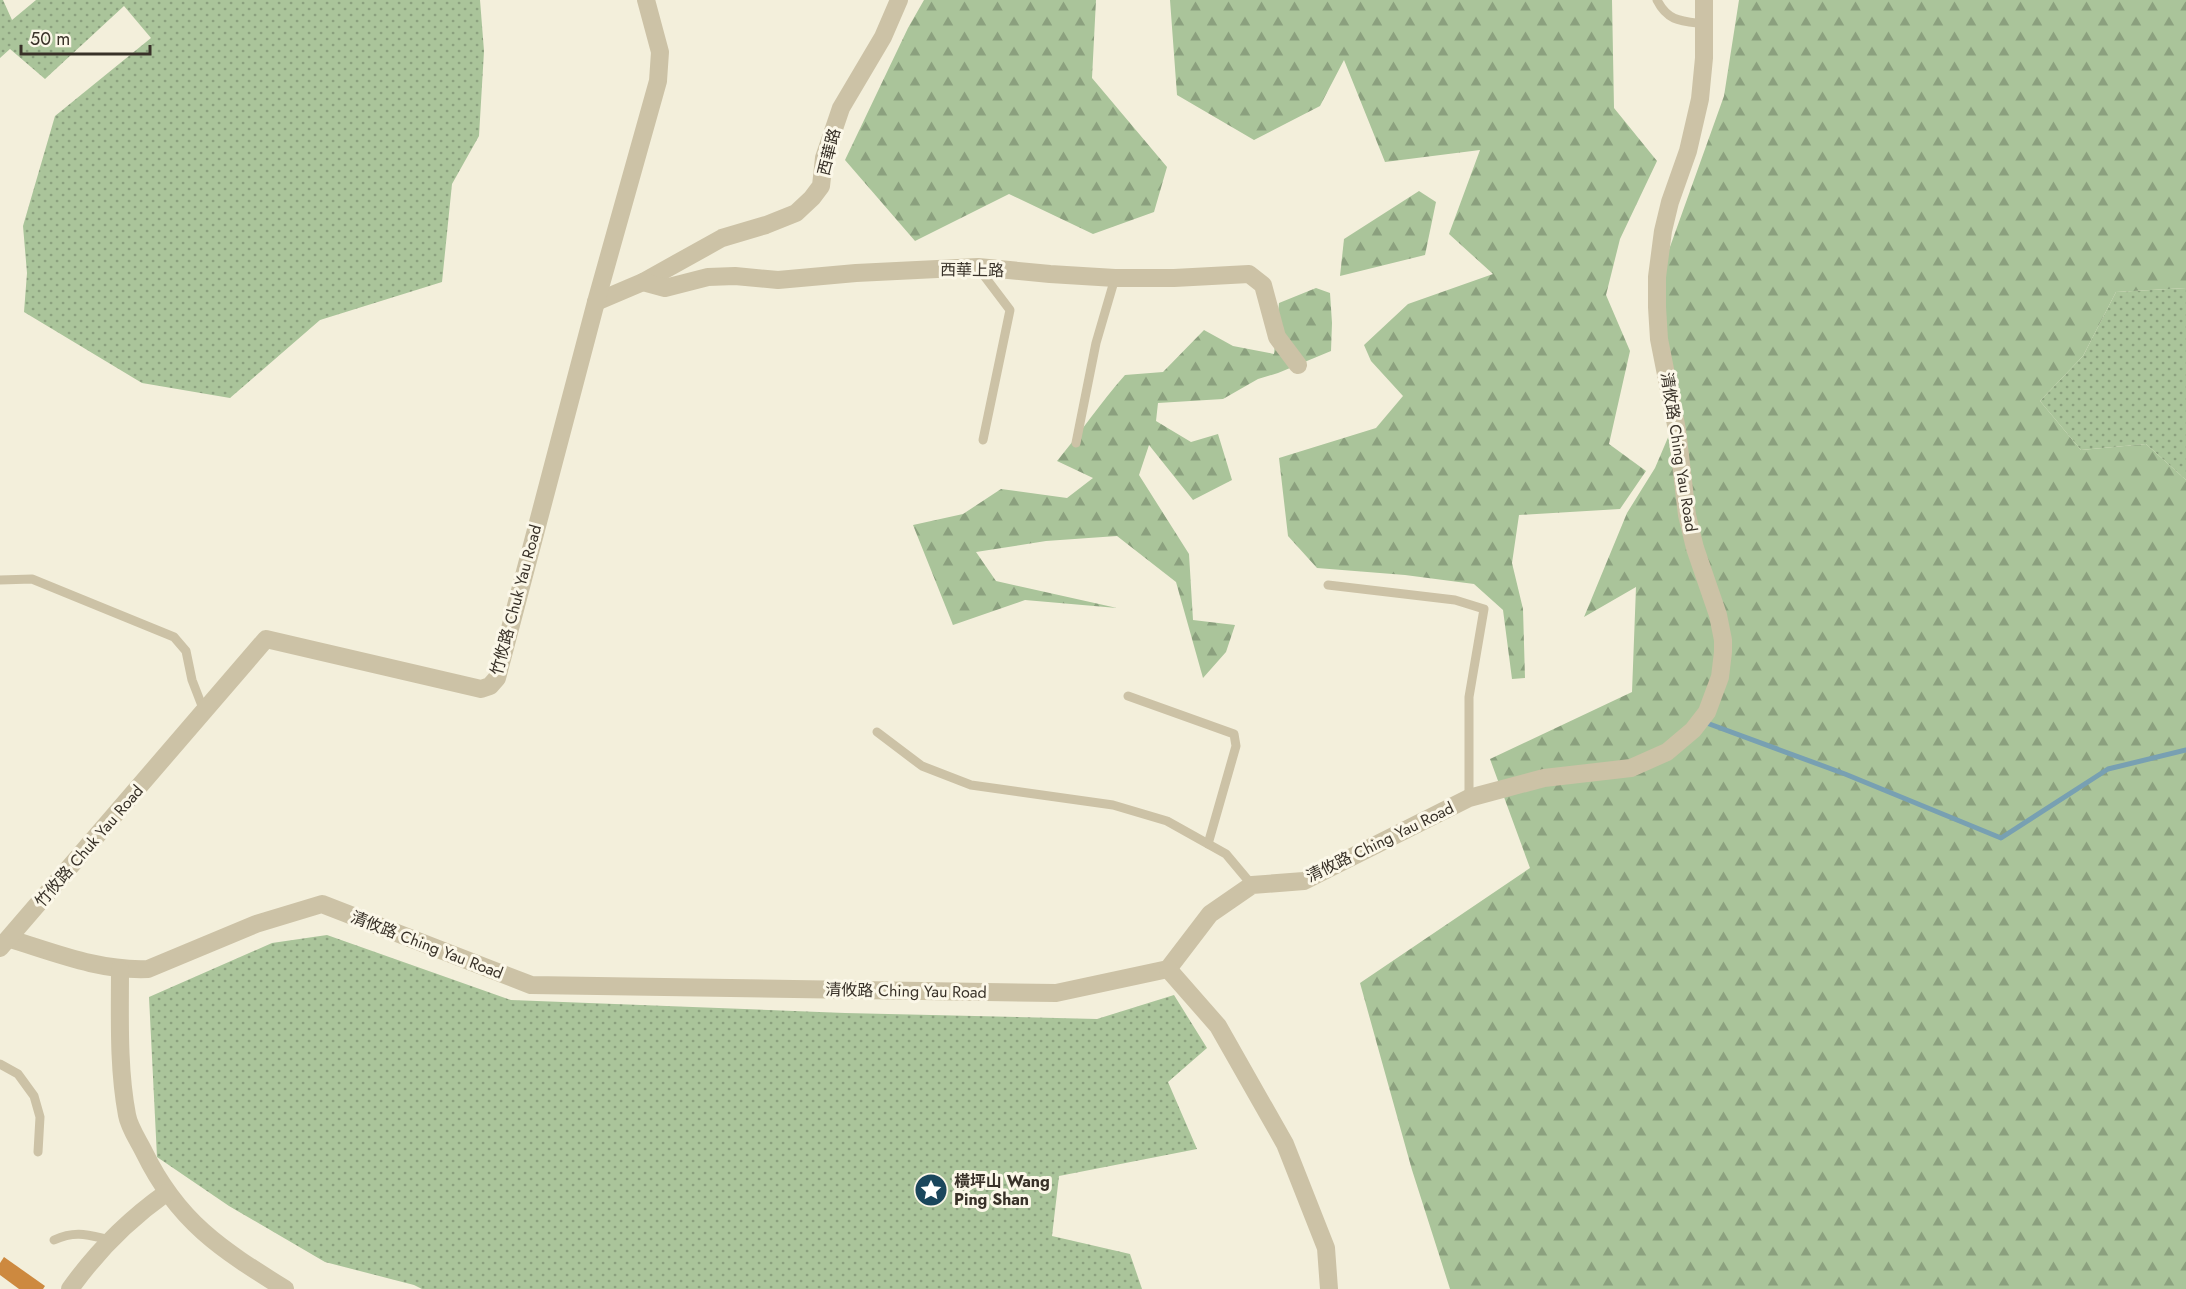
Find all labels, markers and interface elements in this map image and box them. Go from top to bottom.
scale bar [21,18,150,56]
text: 50 m [30,26,70,52]
street label: 西華路 [812,126,846,178]
street label: 西華上路 [940,258,1004,282]
street label: 清攸路 Ching Yau Road [1655,370,1703,534]
street label: 竹攸路 Chuk Yau Road [485,522,547,678]
street label: 竹攸路 Chuk Yau Road [29,780,149,912]
street label: 清攸路 Ching Yau Road [1302,796,1458,888]
street label: 清攸路 Ching Yau Road [348,905,506,985]
street label: 清攸路 Ching Yau Road [825,978,987,1004]
place label: 橫坪山 Wang Ping Shan [954,1170,1050,1211]
place icon: 橫坪山 Wang Ping Shan [913,1172,949,1208]

